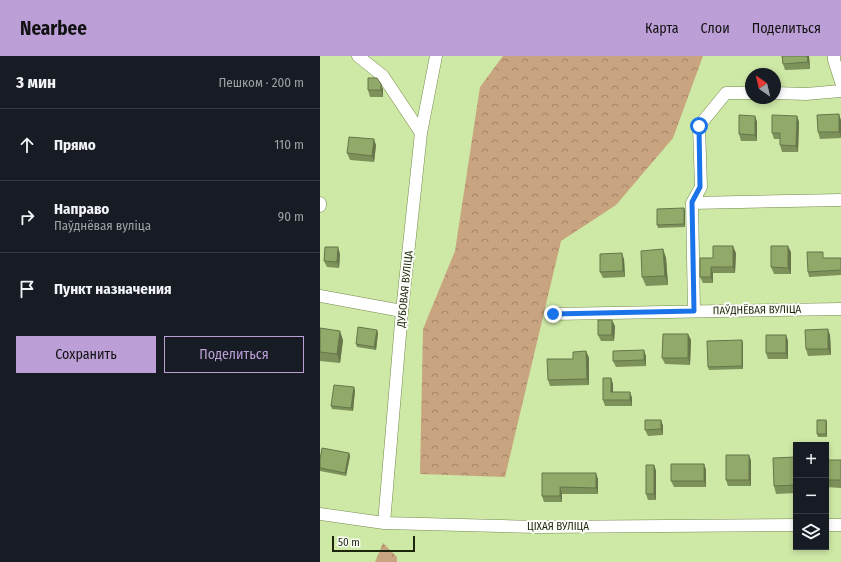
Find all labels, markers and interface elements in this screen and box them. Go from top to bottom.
text: Nearbee [20,17,87,40]
text: Карта [645,20,679,37]
text: Слои [701,20,730,37]
text: Поделиться [752,20,821,37]
north arrow [745,68,781,104]
text: 3 мин [16,72,56,93]
text: Пешком · 200 m [219,75,304,90]
route start [690,117,708,135]
icon: ahead [16,134,38,156]
text: Прямо [54,136,96,154]
text: 110 m [274,137,304,152]
text: Направо [54,200,109,218]
icon: right [16,206,38,228]
text: 90 m [278,209,304,224]
text: Паўднёвая вуліца [54,218,151,233]
street label: ДУБОВАЯ ВУЛІЦА [394,250,416,329]
icon: arrive [16,278,38,300]
text: Пункт назначения [54,280,172,298]
street label: ПАЎДНЁВАЯ ВУЛІЦА [713,302,802,317]
route end [544,305,562,323]
button: Сохранить [16,336,156,373]
button: Поделиться [164,336,304,373]
map controls [793,442,829,550]
button: + [793,442,829,478]
button: − [793,478,829,514]
button: layers [793,514,829,550]
street label: ЦІХАЯ ВУЛІЦА [527,520,589,533]
scale bar [332,534,415,553]
text: 50 m [338,536,360,549]

